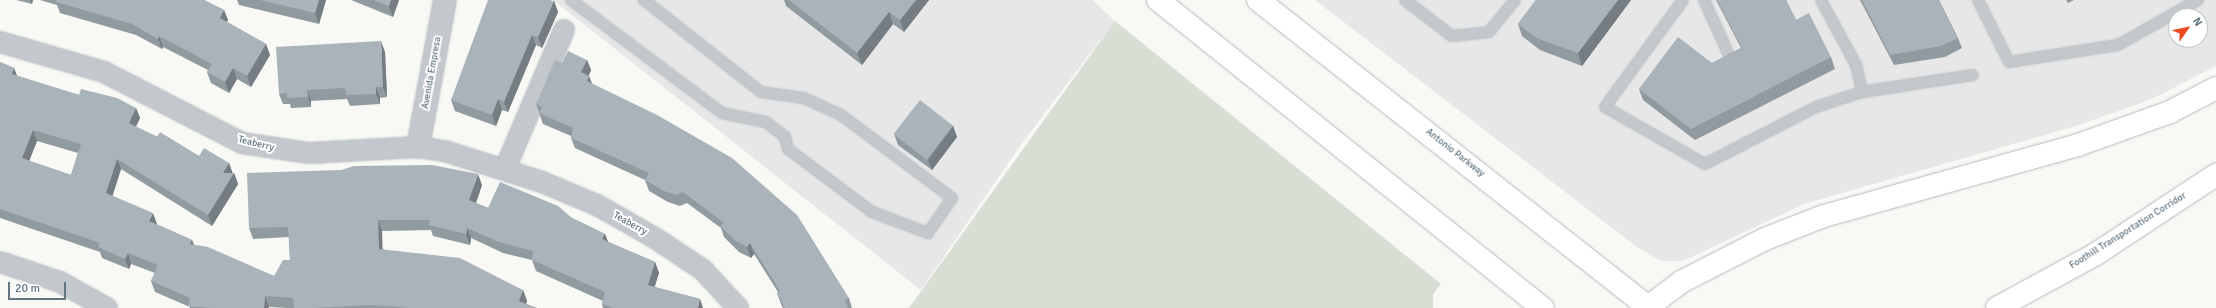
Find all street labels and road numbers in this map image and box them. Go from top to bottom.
street label: Avenida Empresa [420,36,444,110]
street label: Antonio Parkway [1423,126,1487,180]
street label: Teaberry [237,134,275,154]
street label: Foothill Transportation Corridor [2067,190,2189,272]
street label: Teaberry [611,210,649,238]

